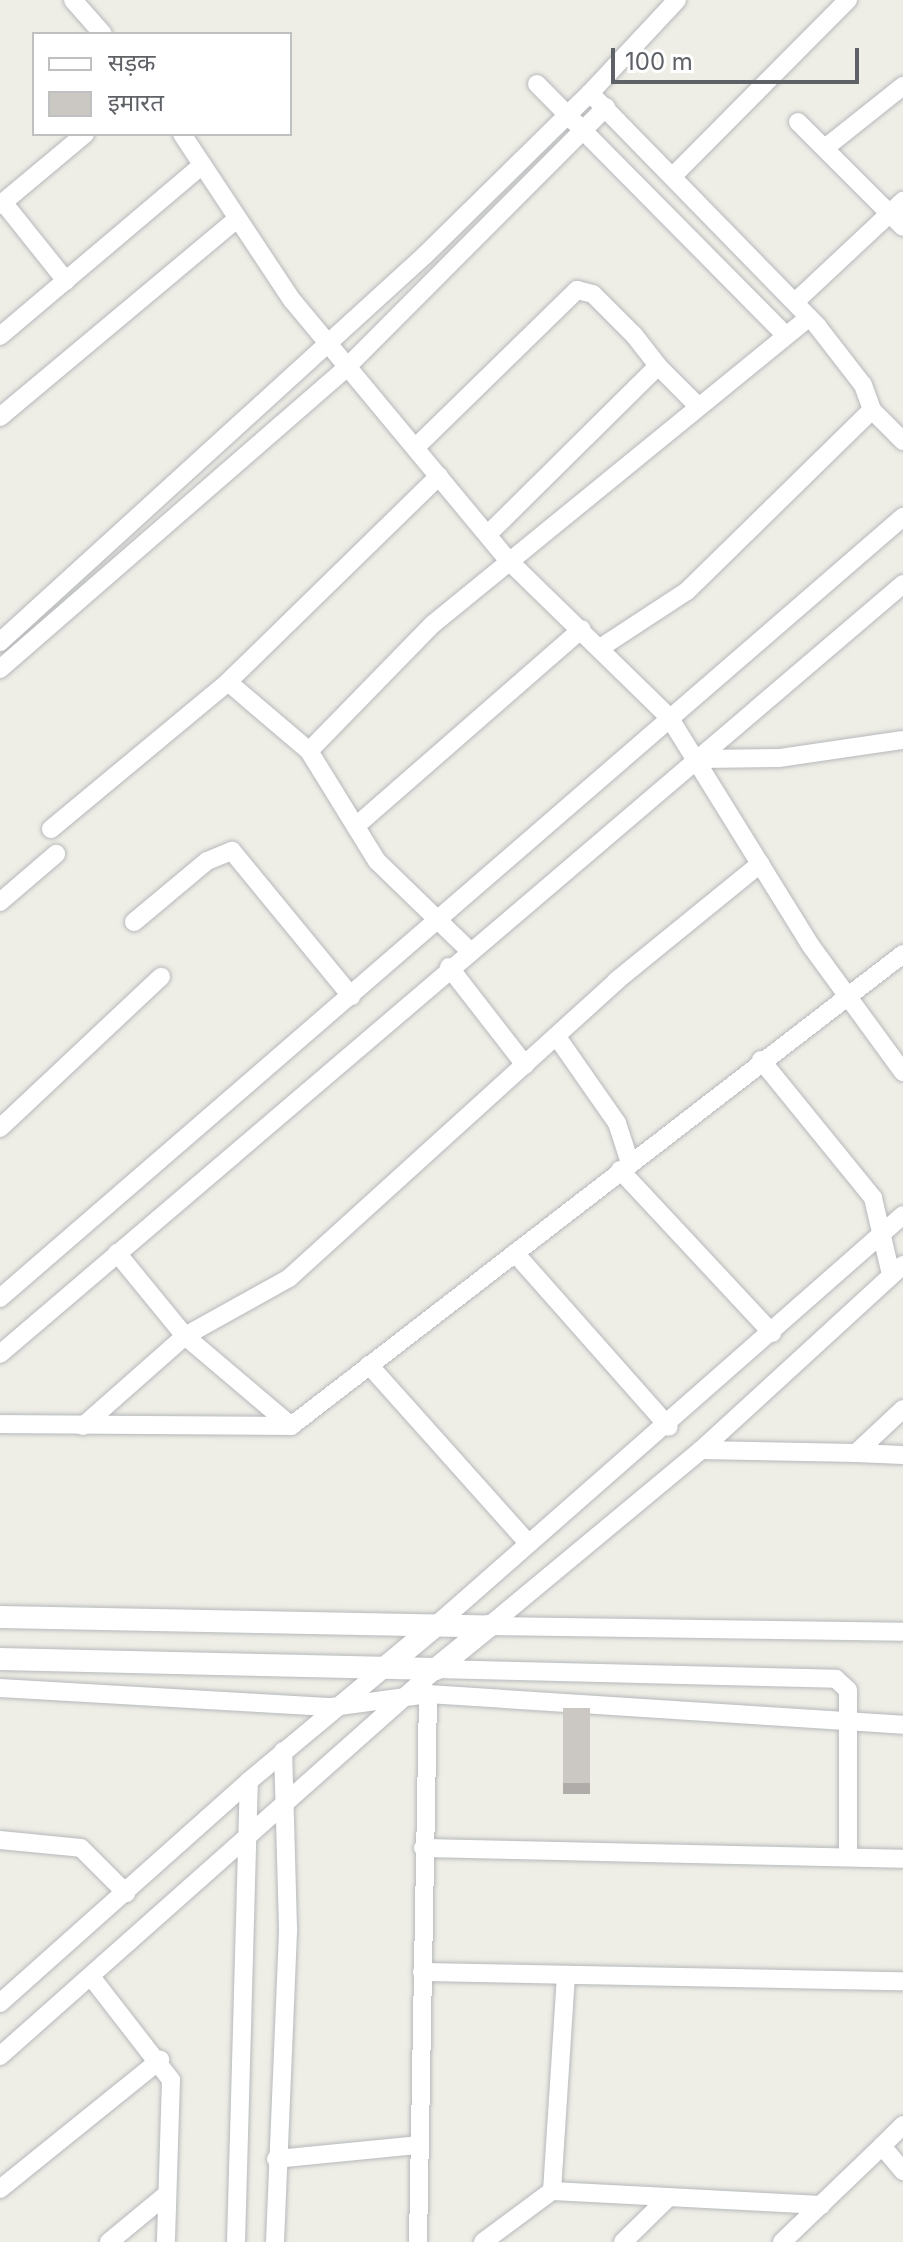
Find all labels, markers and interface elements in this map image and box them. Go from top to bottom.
legend [32,32,292,136]
scale bar [615,32,863,82]
text: 100 m [625,47,693,76]
text: सड़क [108,48,156,77]
text: इमारत [108,88,164,117]

